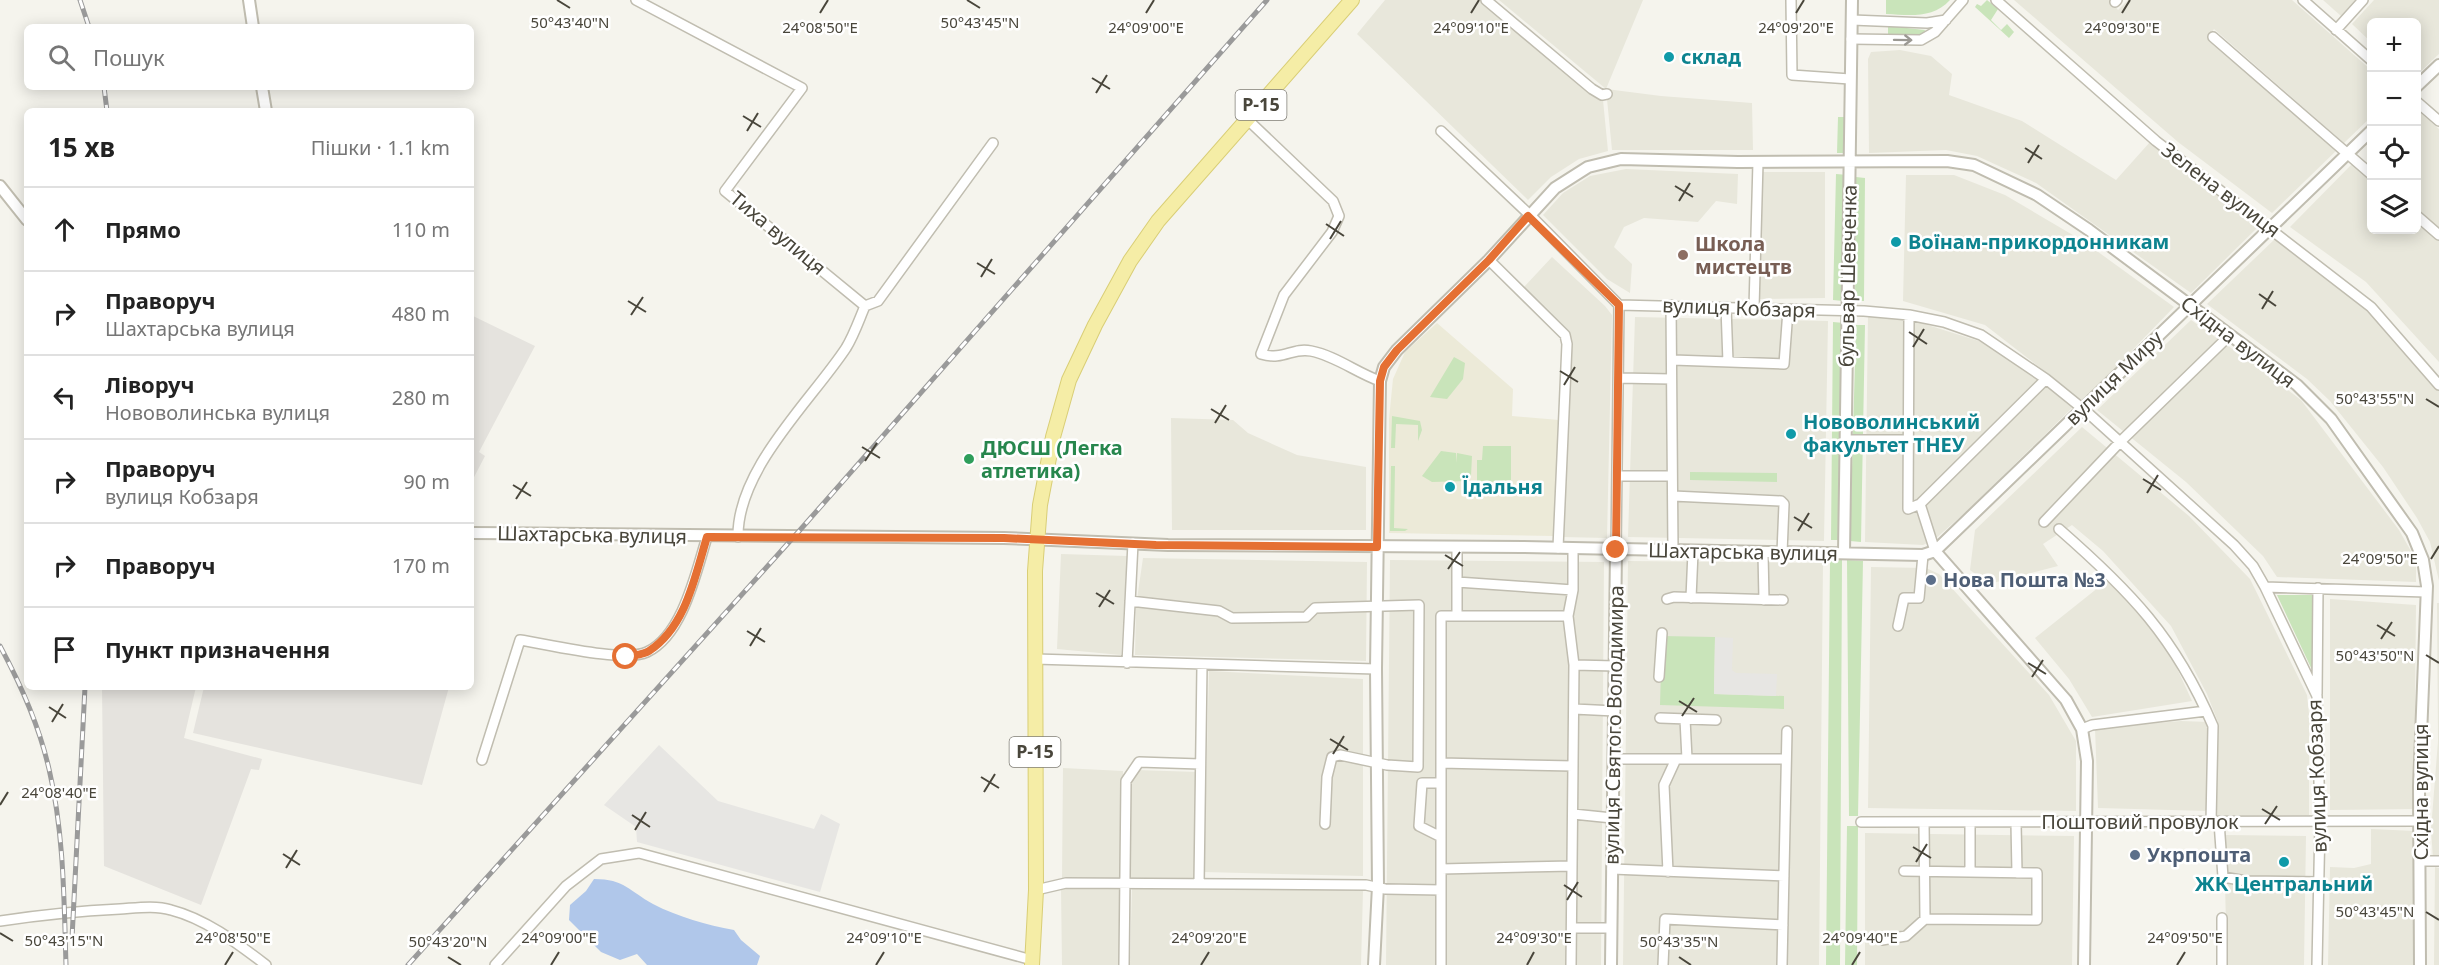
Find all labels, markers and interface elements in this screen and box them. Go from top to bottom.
text: 50°43'40"N [531,12,609,32]
text: 50°43'45"N [941,12,1019,32]
text: 24°08'50"E [782,17,858,37]
text: 24°09'00"E [1108,17,1184,37]
text: 24°09'10"E [1433,17,1509,37]
text: 24°09'20"E [1758,17,1834,37]
text: 24°09'30"E [2084,17,2160,37]
map controls [2367,18,2421,234]
button: + [2367,18,2421,72]
search box [24,24,474,90]
one-way arrow [1892,34,1912,46]
icon: search [45,41,78,74]
text: Пошук [93,42,165,72]
place label: склад [1681,43,1741,70]
marker: склад [1662,50,1676,64]
button: − [2367,72,2421,126]
road number: Р-15 [1236,90,1286,120]
button: locate [2367,126,2421,180]
text: 15 хв [48,129,115,165]
text: Пішки · 1.1 km [311,134,450,161]
street label: Зелена вулиця [2156,136,2286,243]
button: layers [2367,180,2421,234]
street label: Тиха вулиця [725,185,832,281]
street label: бульвар Шевченка [1832,185,1863,367]
icon: ahead [48,213,81,246]
text: Прямо [105,214,181,244]
text: 110 m [392,216,450,243]
place label: Воїнам-прикордонникам [1908,228,2169,255]
place label: Школа мистецтв [1695,230,1792,280]
marker: Воїнам-прикордонникам [1889,235,1903,249]
marker: Школа мистецтв [1676,248,1690,262]
text: Праворуч [105,285,216,315]
street label: Східна вулиця [2175,290,2301,394]
street label: вулиця Кобзаря [1662,291,1816,324]
icon: right [48,297,81,330]
text: 480 m [392,300,450,327]
text: Шахтарська вулиця [105,315,295,342]
street label: вулиця Миру [2059,324,2169,431]
text: Ліворуч [105,369,195,399]
icon: left [48,381,81,414]
text: 280 m [392,384,450,411]
text: 50°43'55"N [2336,388,2414,408]
text: Нововолинська вулиця [105,399,330,426]
place label: Нововолинський факультет ТНЕУ [1803,408,1980,458]
marker: Нововолинський факультет ТНЕУ [1784,427,1798,441]
place label: ДЮСШ (Легка атлетика) [981,434,1123,484]
marker: ДЮСШ (Легка атлетика) [962,452,976,466]
text: Праворуч [105,453,216,483]
icon: right [48,465,81,498]
text: 90 m [403,468,450,495]
place label: Їдальня [1462,473,1543,500]
marker: Їдальня [1443,480,1457,494]
text: вулиця Кобзаря [105,483,259,510]
street label: Шахтарська вулиця [497,519,687,550]
route end [1602,536,1628,562]
street label: Шахтарська вулиця [1648,536,1838,567]
text: 24°09'50"E [2342,548,2418,568]
icon: right [48,549,81,582]
text: Праворуч [105,550,216,580]
text: 170 m [392,552,450,579]
place label: Нова Пошта №3 [1943,566,2106,593]
marker: Нова Пошта №3 [1924,573,1938,587]
street label: вулиця Святого Володимира [1598,585,1629,865]
icon: arrive [48,633,81,666]
text: Пункт призначення [105,634,330,664]
route start [612,643,638,669]
text: 50°43'50"N [2336,645,2414,665]
street label: вулиця Кобзаря [2300,699,2333,853]
street label: Східна вулиця [2407,723,2434,861]
road number: Р-15 [1010,737,1060,767]
text: 24°08'40"E [21,782,97,802]
street label: Поштовий провулок [2041,808,2239,835]
place label: Укрпошта [2147,841,2251,868]
marker: Укрпошта [2128,848,2142,862]
marker: ЖК Центральний [2277,855,2291,869]
place label: ЖК Центральний [2195,870,2373,897]
text: 50°43'45"N [2336,901,2414,921]
text: 24°08'50"E [195,927,271,947]
text: 24°09'00"E [521,927,597,947]
text: 24°09'10"E [846,927,922,947]
text: 24°09'20"E [1171,927,1247,947]
text: 24°09'30"E [1496,927,1572,947]
text: 24°09'40"E [1822,927,1898,947]
text: 24°09'50"E [2147,927,2223,947]
text: 50°43'15"N [25,930,103,950]
text: 50°43'20"N [409,931,487,951]
text: 50°43'35"N [1640,931,1718,951]

